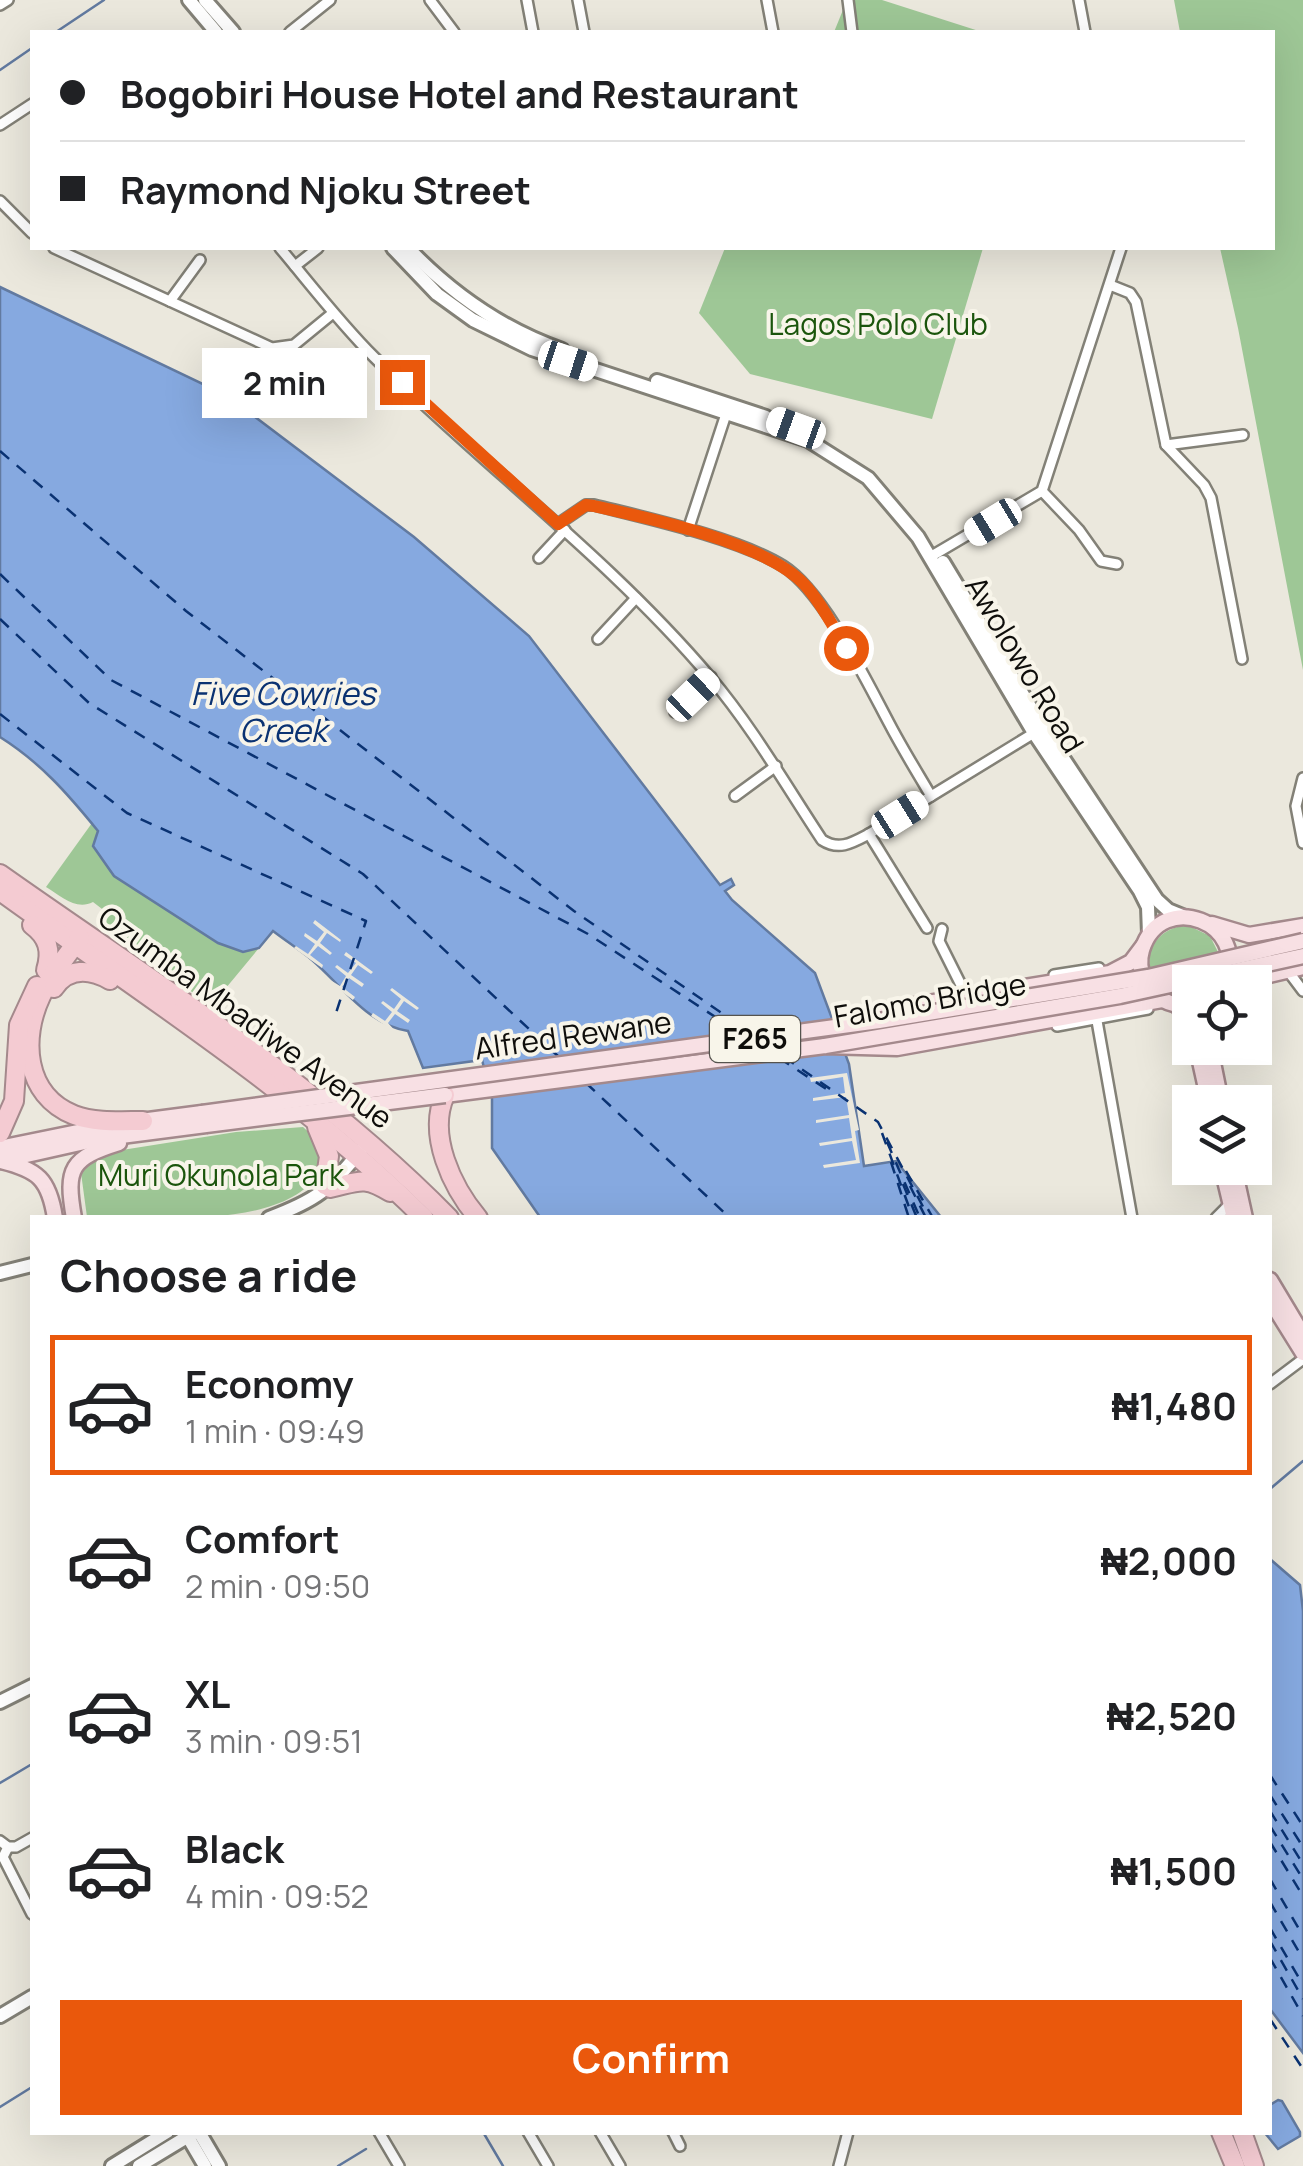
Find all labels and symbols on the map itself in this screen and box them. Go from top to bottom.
park label: Lagos Polo Club [768,303,988,344]
car [535,337,601,385]
callout: 2 min [202,347,367,417]
route end [380,360,425,405]
car [763,404,829,452]
car [960,494,1026,550]
street label: Awolowo Road [956,568,1094,760]
route start [824,626,869,671]
car [661,663,725,727]
water label: Five Cowries Creek [191,671,377,752]
car [867,786,933,844]
street label: Ozumba Mbadiwe Avenue [90,896,401,1138]
street label: Falomo Bridge [831,962,1029,1037]
street label: Alfred Rewane [472,1000,674,1069]
road number: F265 [710,1016,800,1062]
park label: Muri Okunola Park [98,1154,345,1195]

